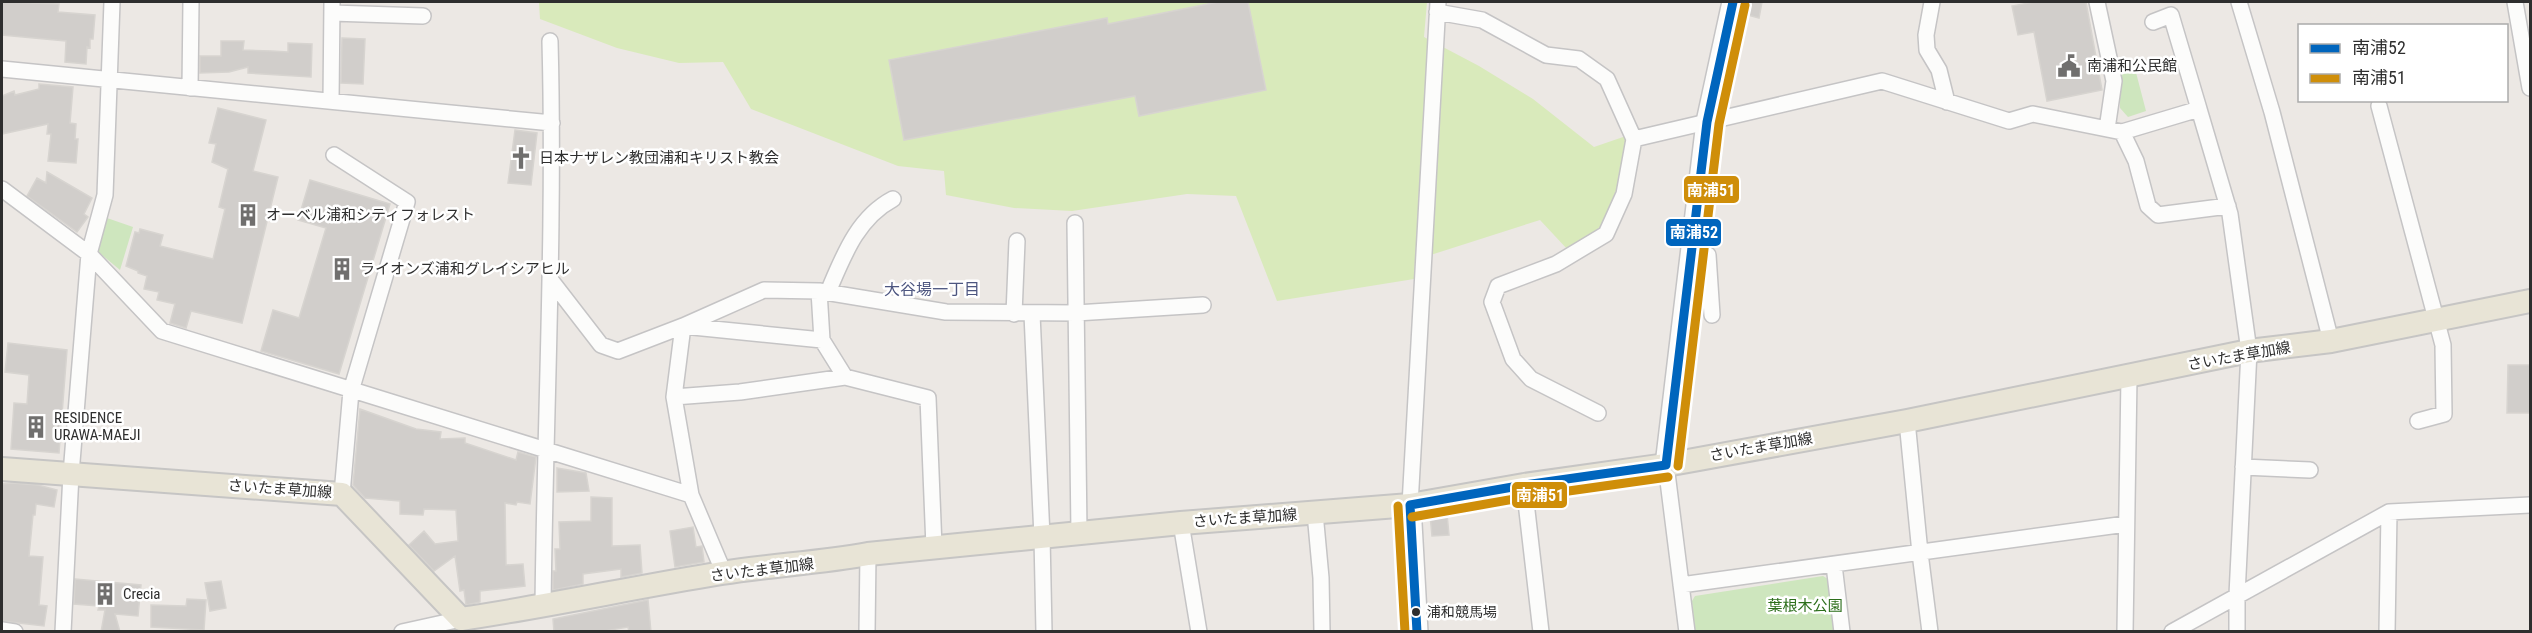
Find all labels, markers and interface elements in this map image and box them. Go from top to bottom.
legend [2298,24,2508,102]
text: 南浦52 [2352,37,2406,58]
public building icon: 南浦和公民館 [2056,53,2082,79]
place label: 南浦和公民館 [2087,57,2177,75]
text: 南浦51 [2352,67,2406,88]
church icon: 日本ナザレン教団浦和キリスト教会 [508,145,534,171]
place label: 日本ナザレン教団浦和キリスト教会 [539,149,779,167]
line badge: 南浦51 [1683,175,1740,204]
text: 南浦51 [1687,181,1735,200]
building icon: オーベル浦和シティフォレスト [235,202,261,228]
place label: オーベル浦和シティフォレスト [266,206,475,224]
line badge: 南浦52 [1665,218,1722,247]
text: 南浦52 [1670,223,1718,242]
building icon: ライオンズ浦和グレイシアヒル [329,256,355,282]
place label: ライオンズ浦和グレイシアヒル [360,260,570,278]
district label: 大谷場一丁目 [884,280,980,299]
street label: さいたま草加線 [2186,338,2292,374]
place label: RESIDENCE URAWA-MAEJI [54,409,141,444]
building icon: RESIDENCE URAWA-MAEJI [23,414,49,440]
street label: さいたま草加線 [1708,429,1814,465]
street label: さいたま草加線 [227,476,333,502]
line badge: 南浦51 [1511,481,1568,509]
text: 南浦51 [1516,486,1564,505]
street label: さいたま草加線 [1192,505,1298,531]
street label: さいたま草加線 [709,555,815,585]
building icon: Crecia [92,581,118,607]
place label: Crecia [123,585,161,603]
park label: 葉根木公園 [1767,597,1843,615]
place label: 浦和競馬場 [1427,604,1497,620]
marker: 浦和競馬場 [1410,606,1422,618]

